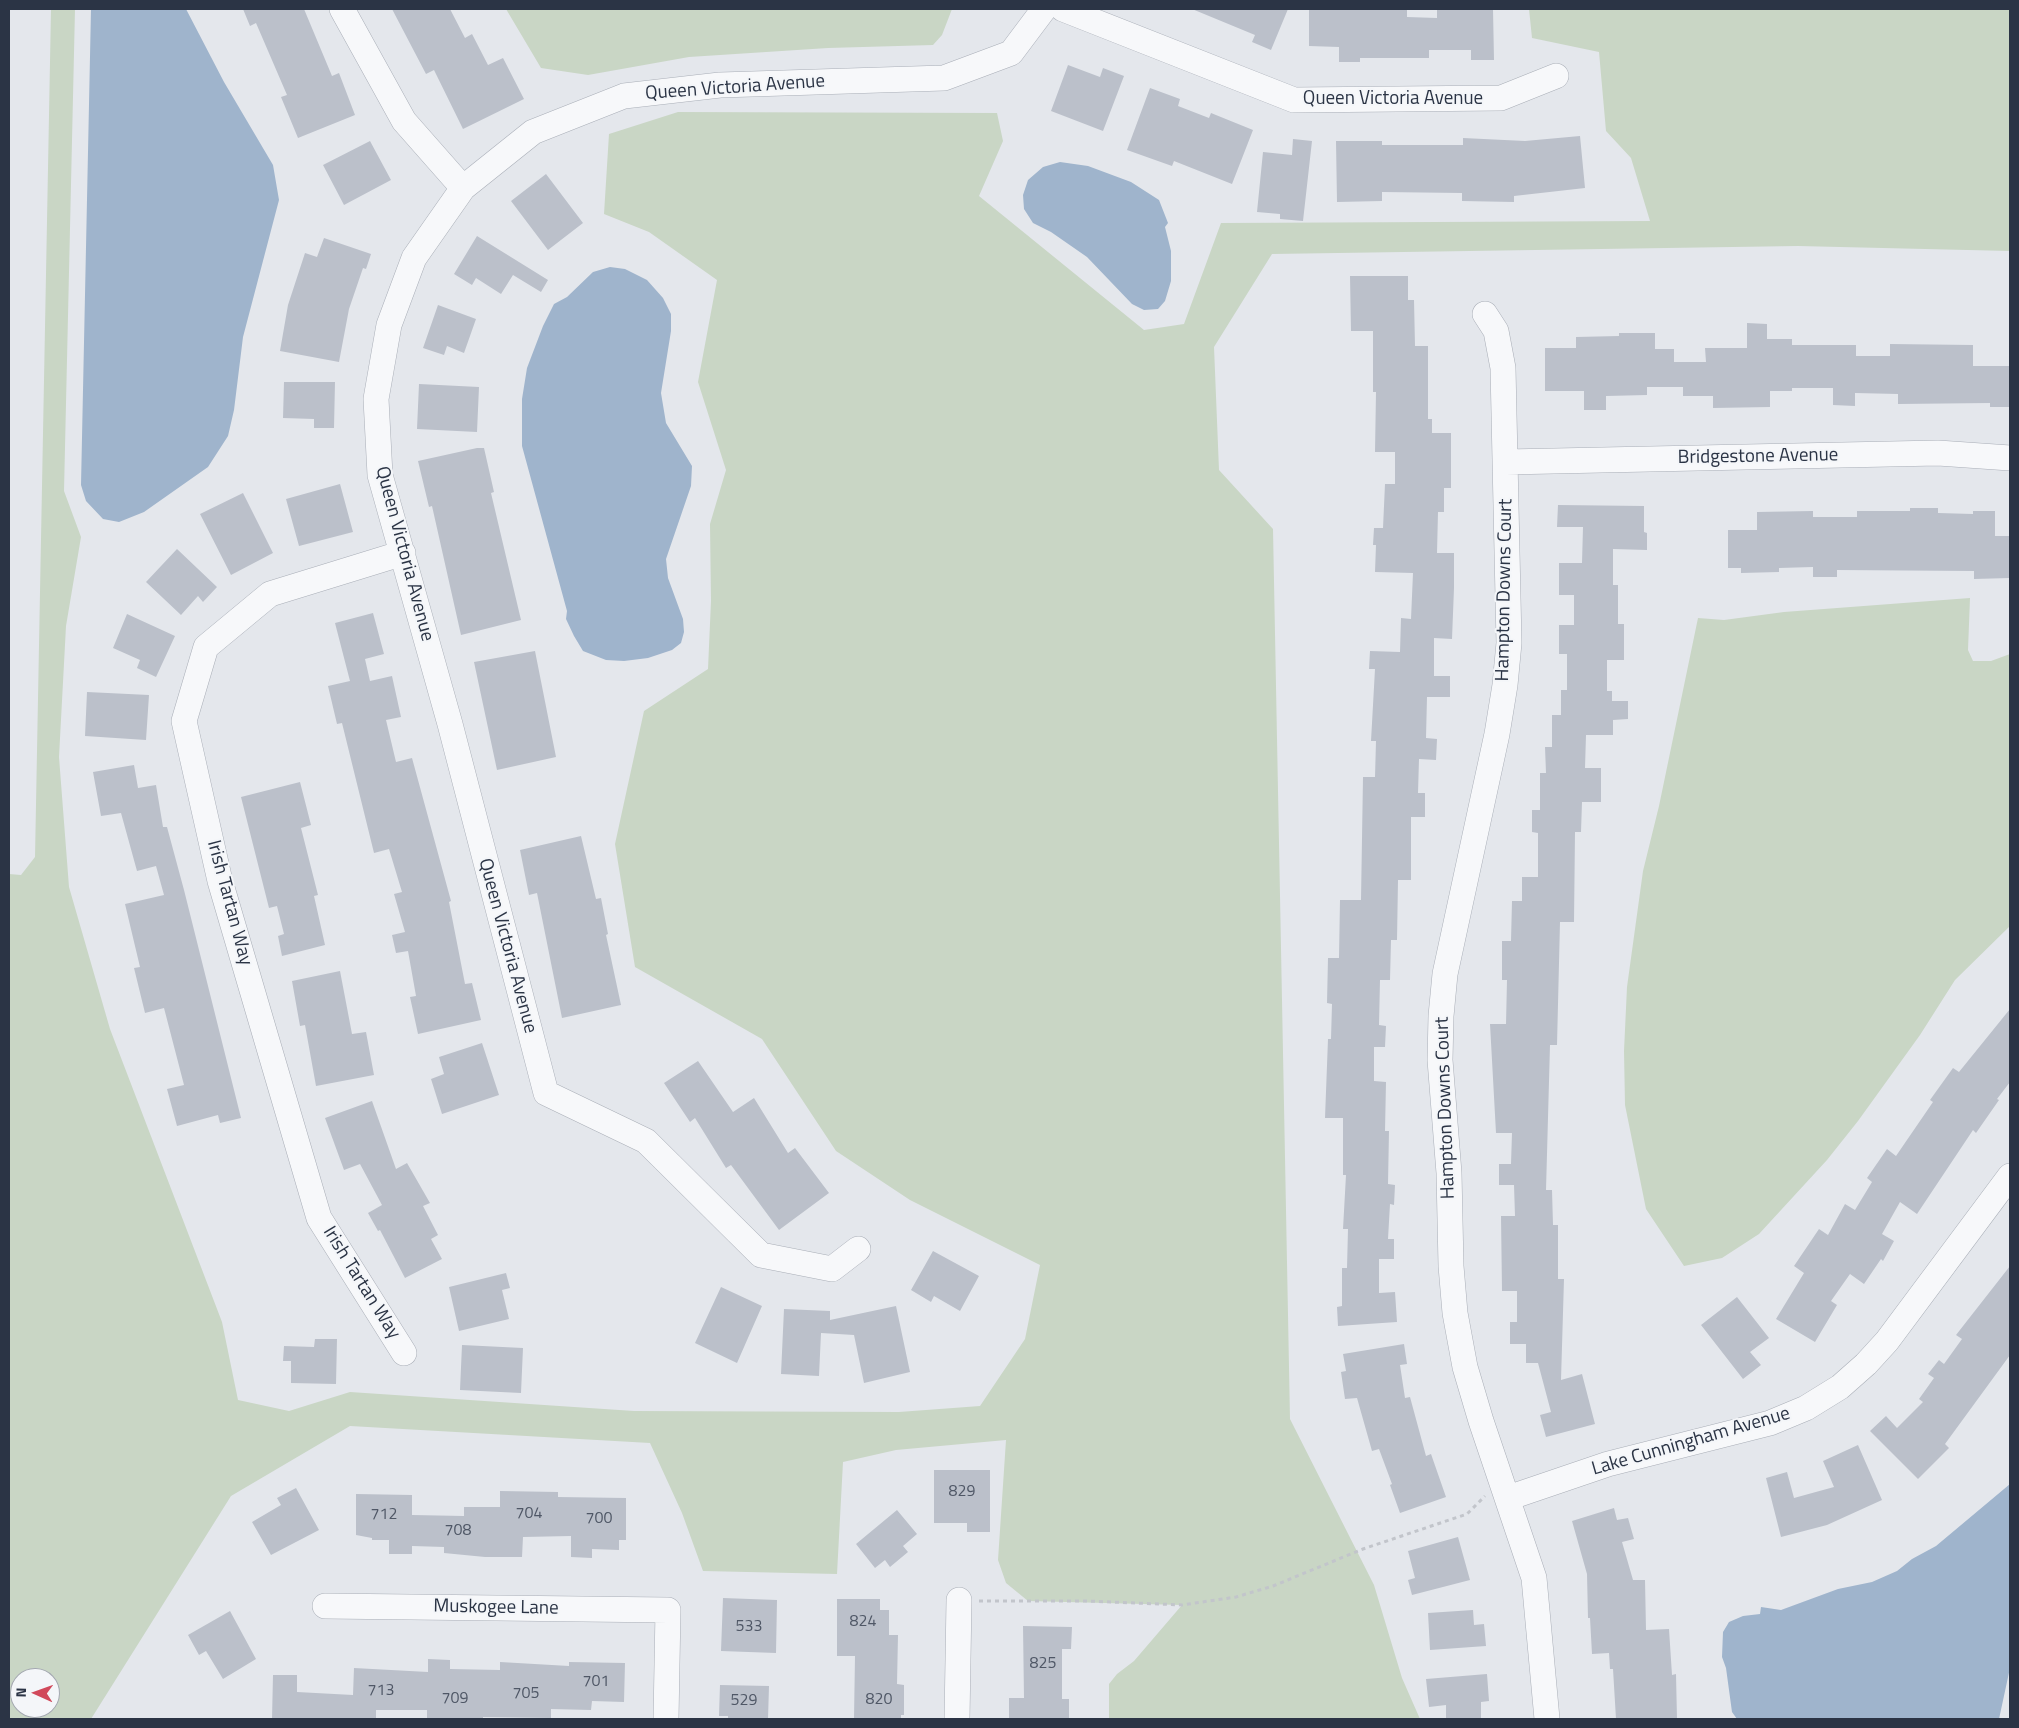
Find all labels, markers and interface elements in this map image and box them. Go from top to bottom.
street label: Queen Victoria Avenue [644,70,826,106]
street label: Queen Victoria Avenue [1303,88,1483,110]
street label: Bridgestone Avenue [1677,444,1839,470]
street label: Queen Victoria Avenue [370,464,438,644]
street label: Hampton Downs Court [1492,498,1518,682]
street label: Irish Tartan Way [201,838,257,968]
street label: Queen Victoria Avenue [473,856,541,1036]
street label: Hampton Downs Court [1431,1016,1461,1200]
street label: Irish Tartan Way [317,1222,405,1344]
street label: Lake Cunningham Avenue [1589,1403,1793,1481]
house number: 829 [949,1482,975,1502]
house number: 704 [516,1504,542,1524]
house number: 712 [371,1505,397,1525]
house number: 700 [586,1509,612,1529]
house number: 708 [445,1521,471,1541]
street label: Muskogee Lane [433,1596,559,1620]
house number: 824 [850,1612,876,1632]
house number: 533 [736,1617,762,1637]
house number: 825 [1030,1654,1056,1674]
north arrow [10,1668,60,1718]
house number: 701 [583,1672,609,1692]
house number: 713 [368,1681,394,1701]
house number: 705 [513,1684,539,1704]
text: N [10,1687,31,1698]
house number: 709 [442,1689,468,1709]
house number: 820 [866,1690,892,1710]
house number: 529 [731,1691,757,1711]

